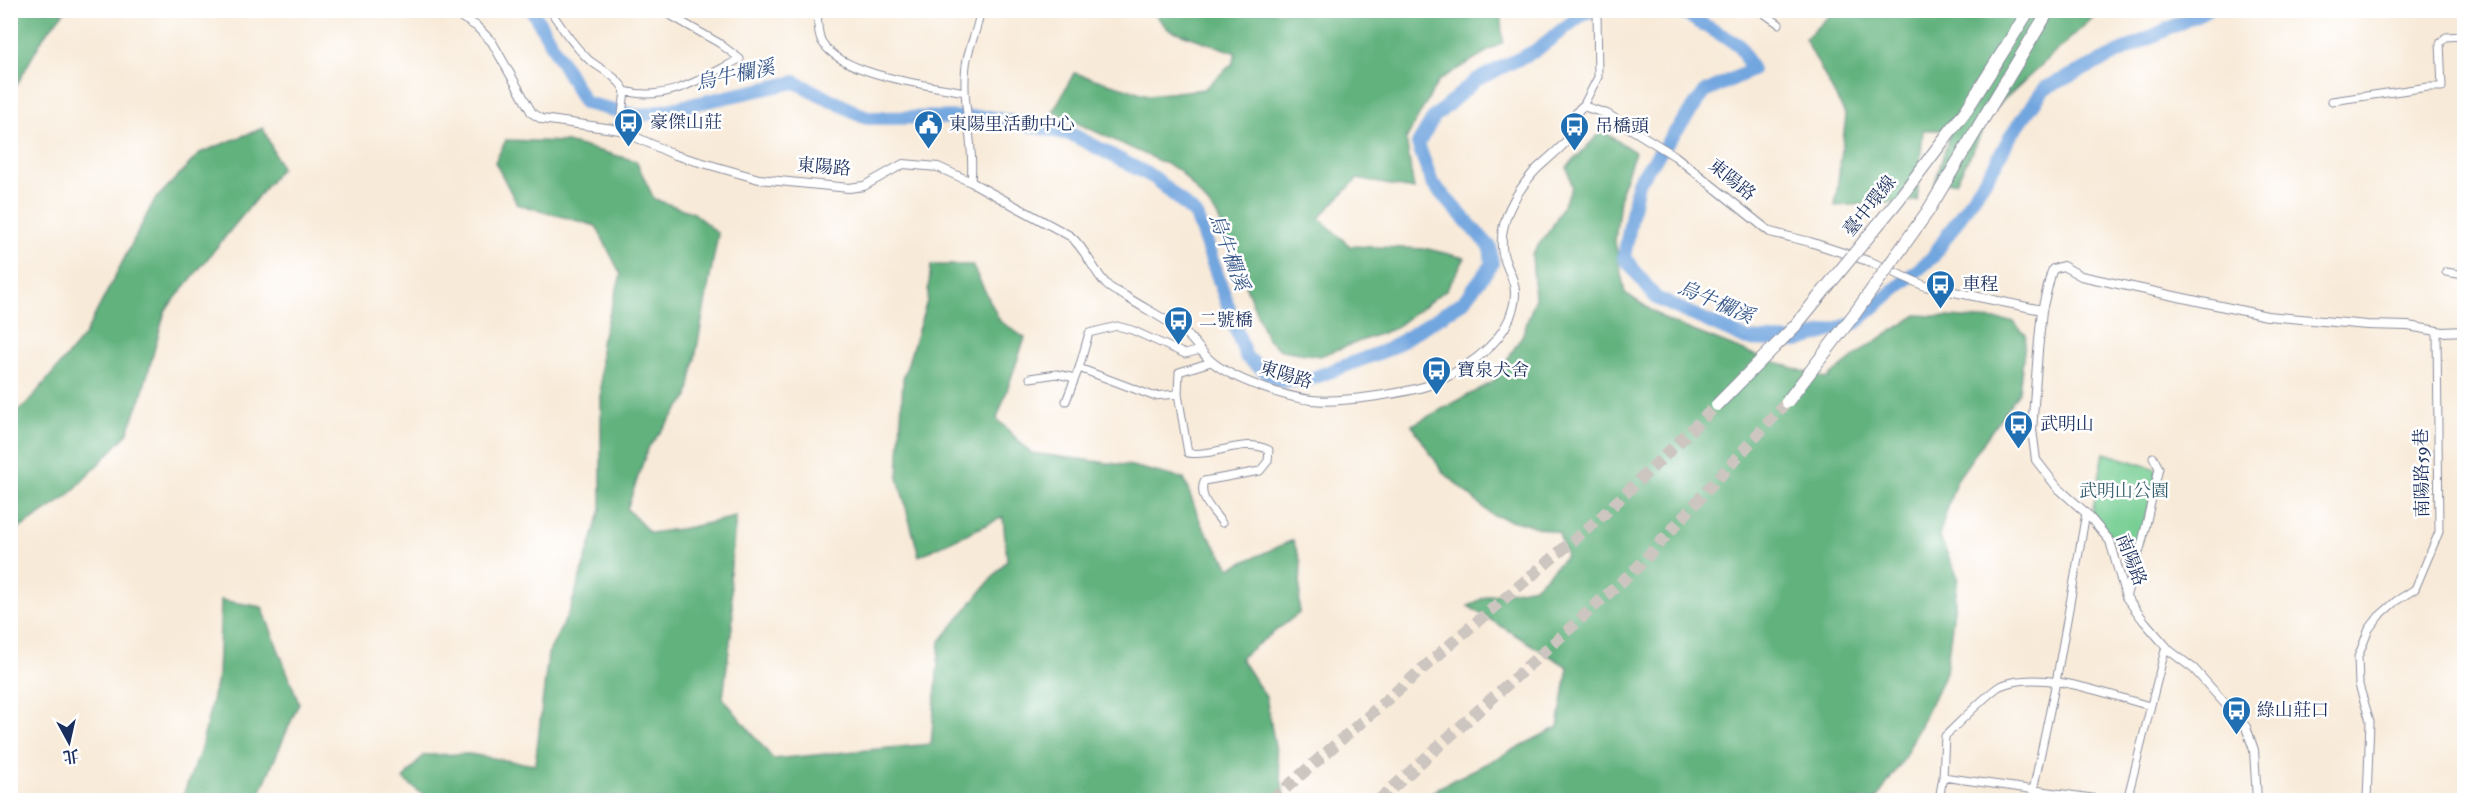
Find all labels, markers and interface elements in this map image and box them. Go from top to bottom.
water label: 烏牛欄溪 [693,54,779,96]
bus stop icon: 豪傑山莊 [613,106,645,148]
public building icon: 東陽里活動中心 [912,108,944,150]
bus stop icon: 吊橋頭 [1558,110,1590,152]
place label: 豪傑山莊 [650,111,722,134]
place label: 東陽里活動中心 [949,113,1075,136]
place label: 吊橋頭 [1595,115,1649,138]
street label: 東陽路 [796,153,852,181]
street label: 東陽路 [1704,154,1760,206]
street label: 臺中環線 [1838,171,1902,241]
water label: 烏牛欄溪 [1204,210,1255,296]
bus stop icon: 車程 [1925,268,1957,310]
place label: 車程 [1962,273,1998,296]
water label: 烏牛欄溪 [1674,275,1760,330]
bus stop icon: 二號橋 [1162,304,1194,346]
place label: 二號橋 [1199,309,1253,332]
bus stop icon: 寶泉犬舍 [1420,354,1452,396]
street label: 東陽路 [1257,356,1315,394]
place label: 寶泉犬舍 [1457,359,1529,382]
bus stop icon: 武明山 [2003,408,2035,450]
place label: 武明山 [2040,413,2094,436]
street label: 南陽路59巷 [2410,428,2434,518]
park label: 武明山公園 [2079,480,2169,503]
street label: 南陽路 [2111,531,2151,589]
bus stop icon: 綠山莊口 [2220,694,2252,736]
place label: 綠山莊口 [2257,699,2329,722]
north arrow [39,712,99,772]
text: 北 [62,745,80,767]

